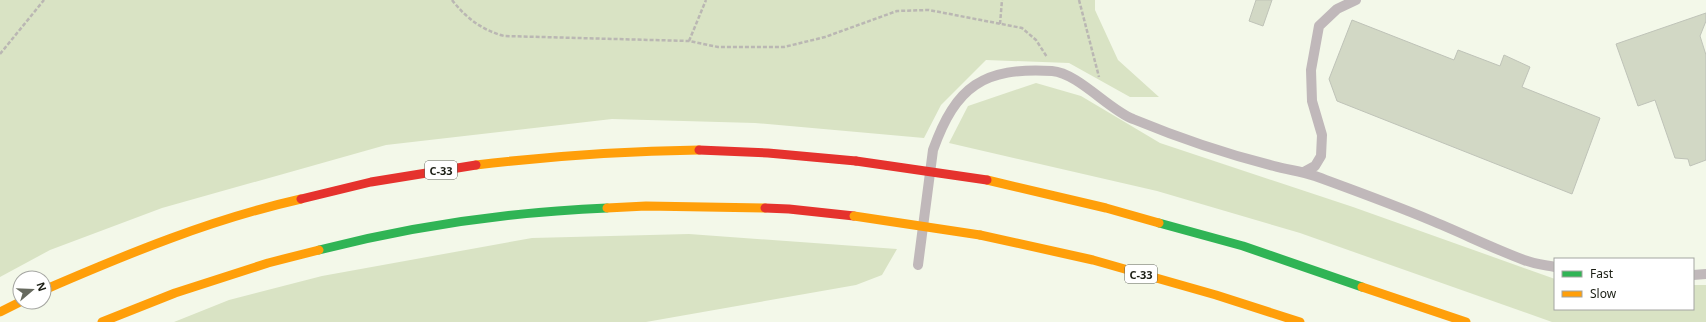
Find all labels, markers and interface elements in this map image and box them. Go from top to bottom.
road number: C-33 [425,161,457,179]
legend [1554,258,1694,310]
road number: C-33 [1125,265,1157,283]
text: Fast [1590,265,1614,282]
north arrow [12,270,52,310]
text: N [33,280,50,293]
text: Slow [1590,285,1617,302]

